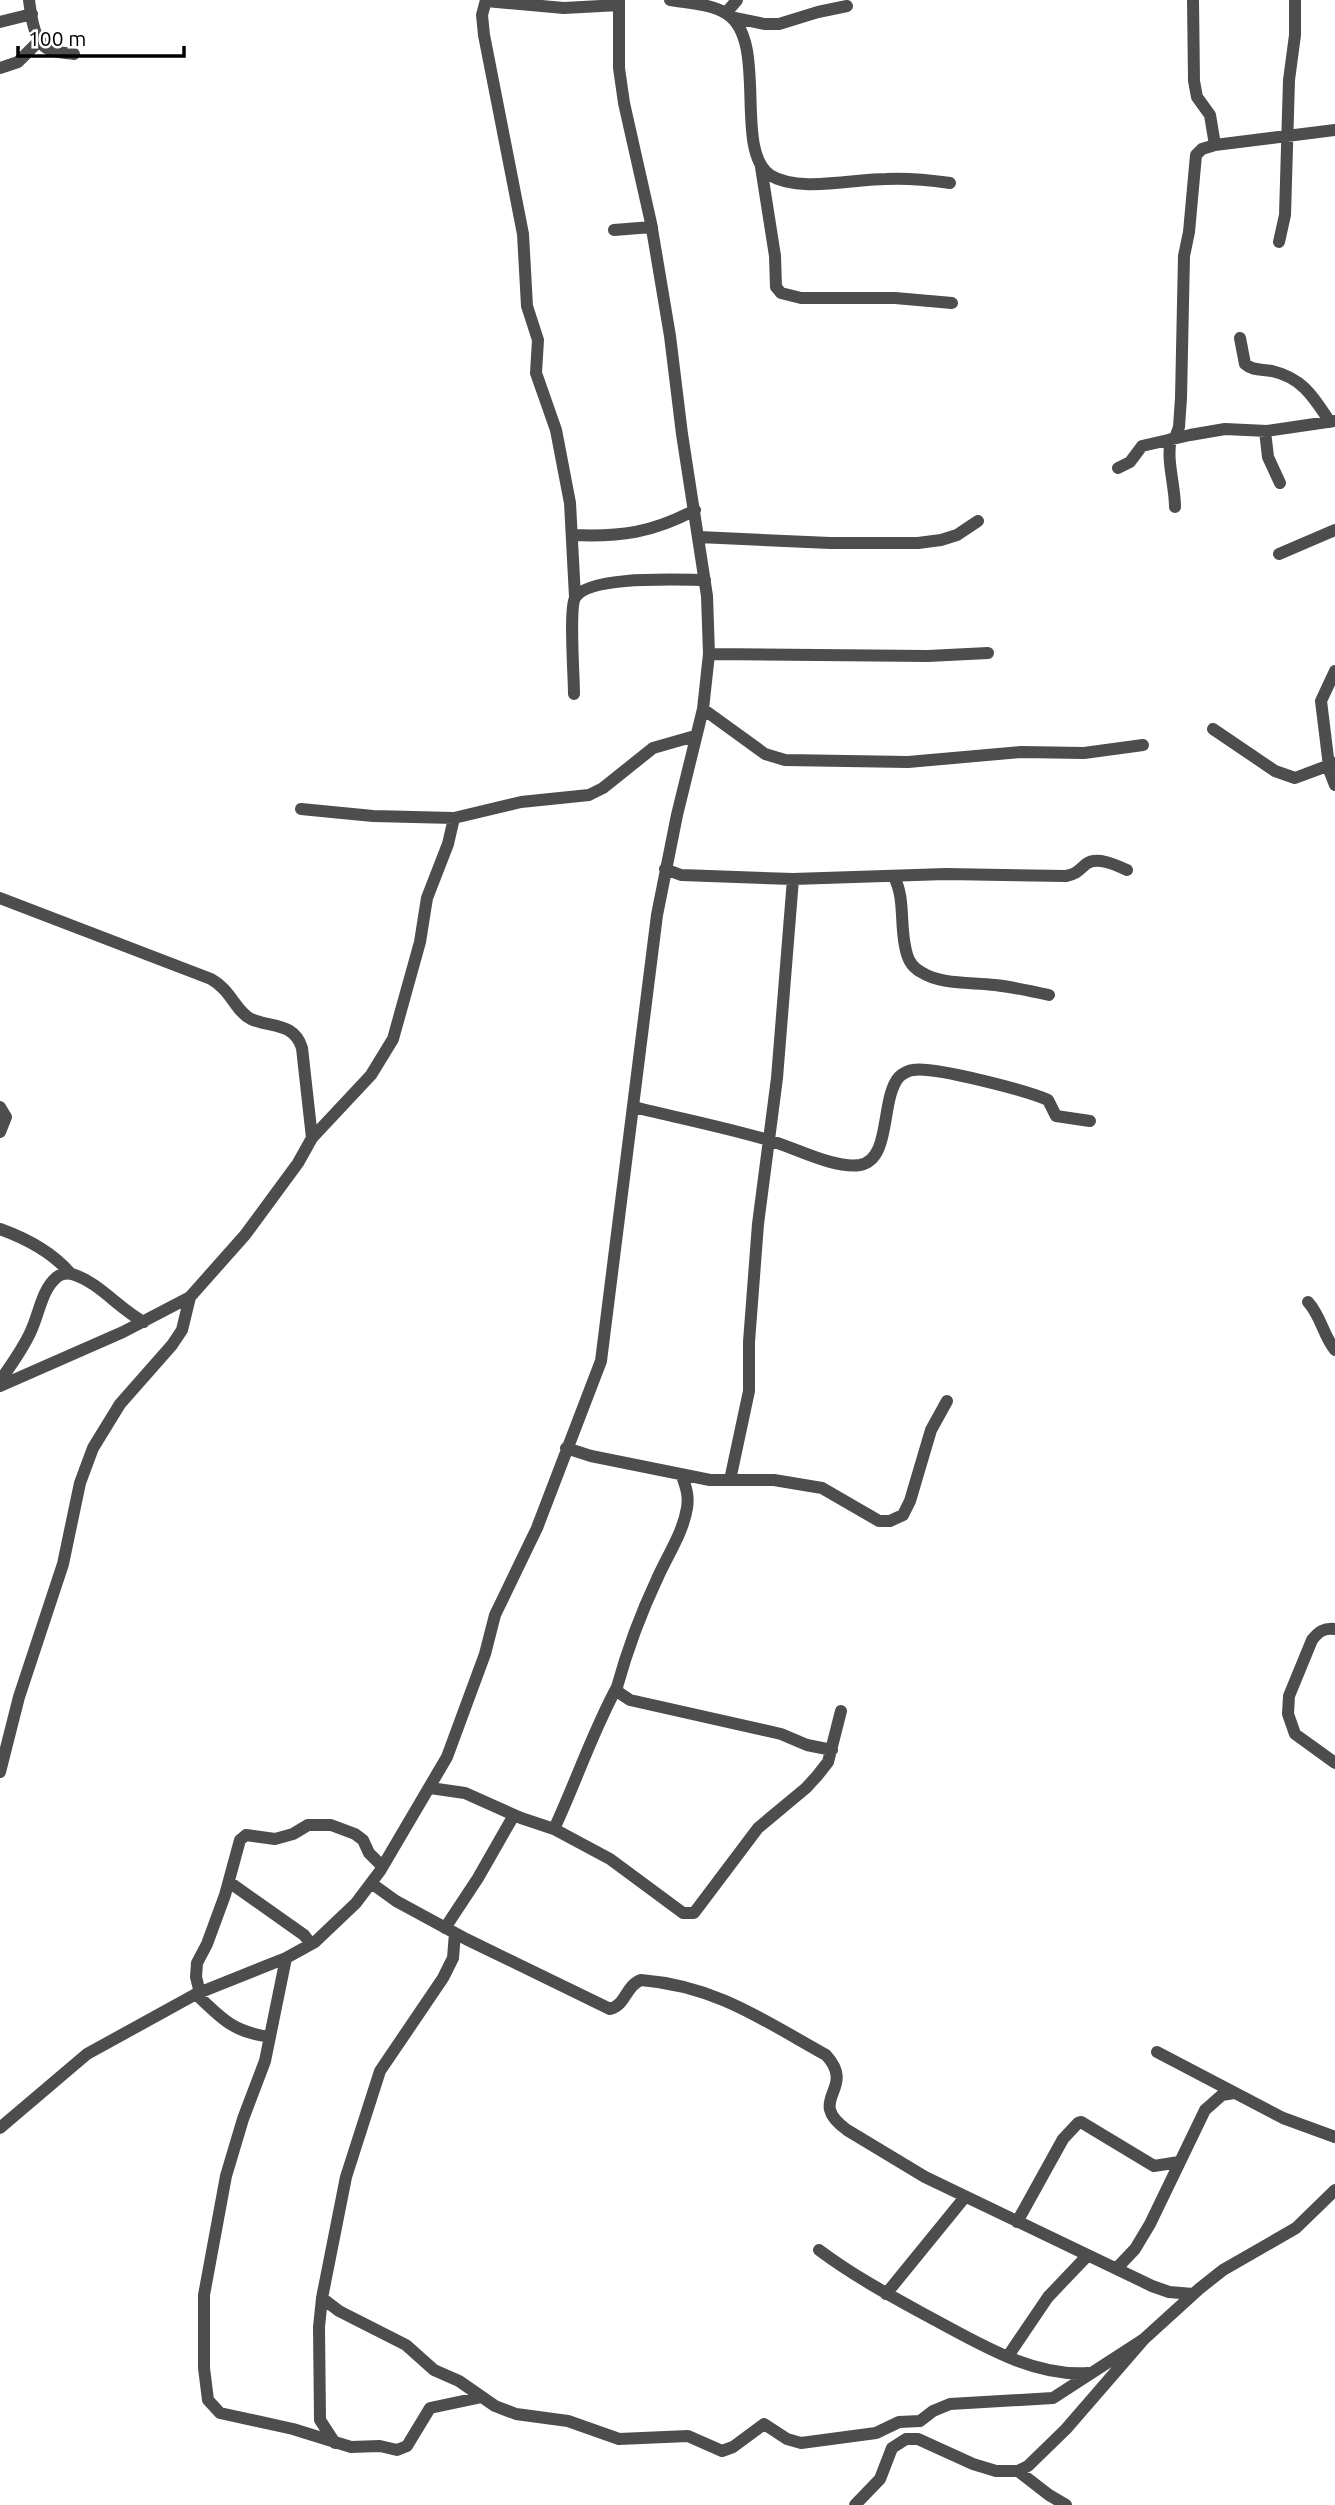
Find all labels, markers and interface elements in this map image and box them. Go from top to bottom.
scale bar [18,14,184,58]
text: 100 m [28,26,86,50]

